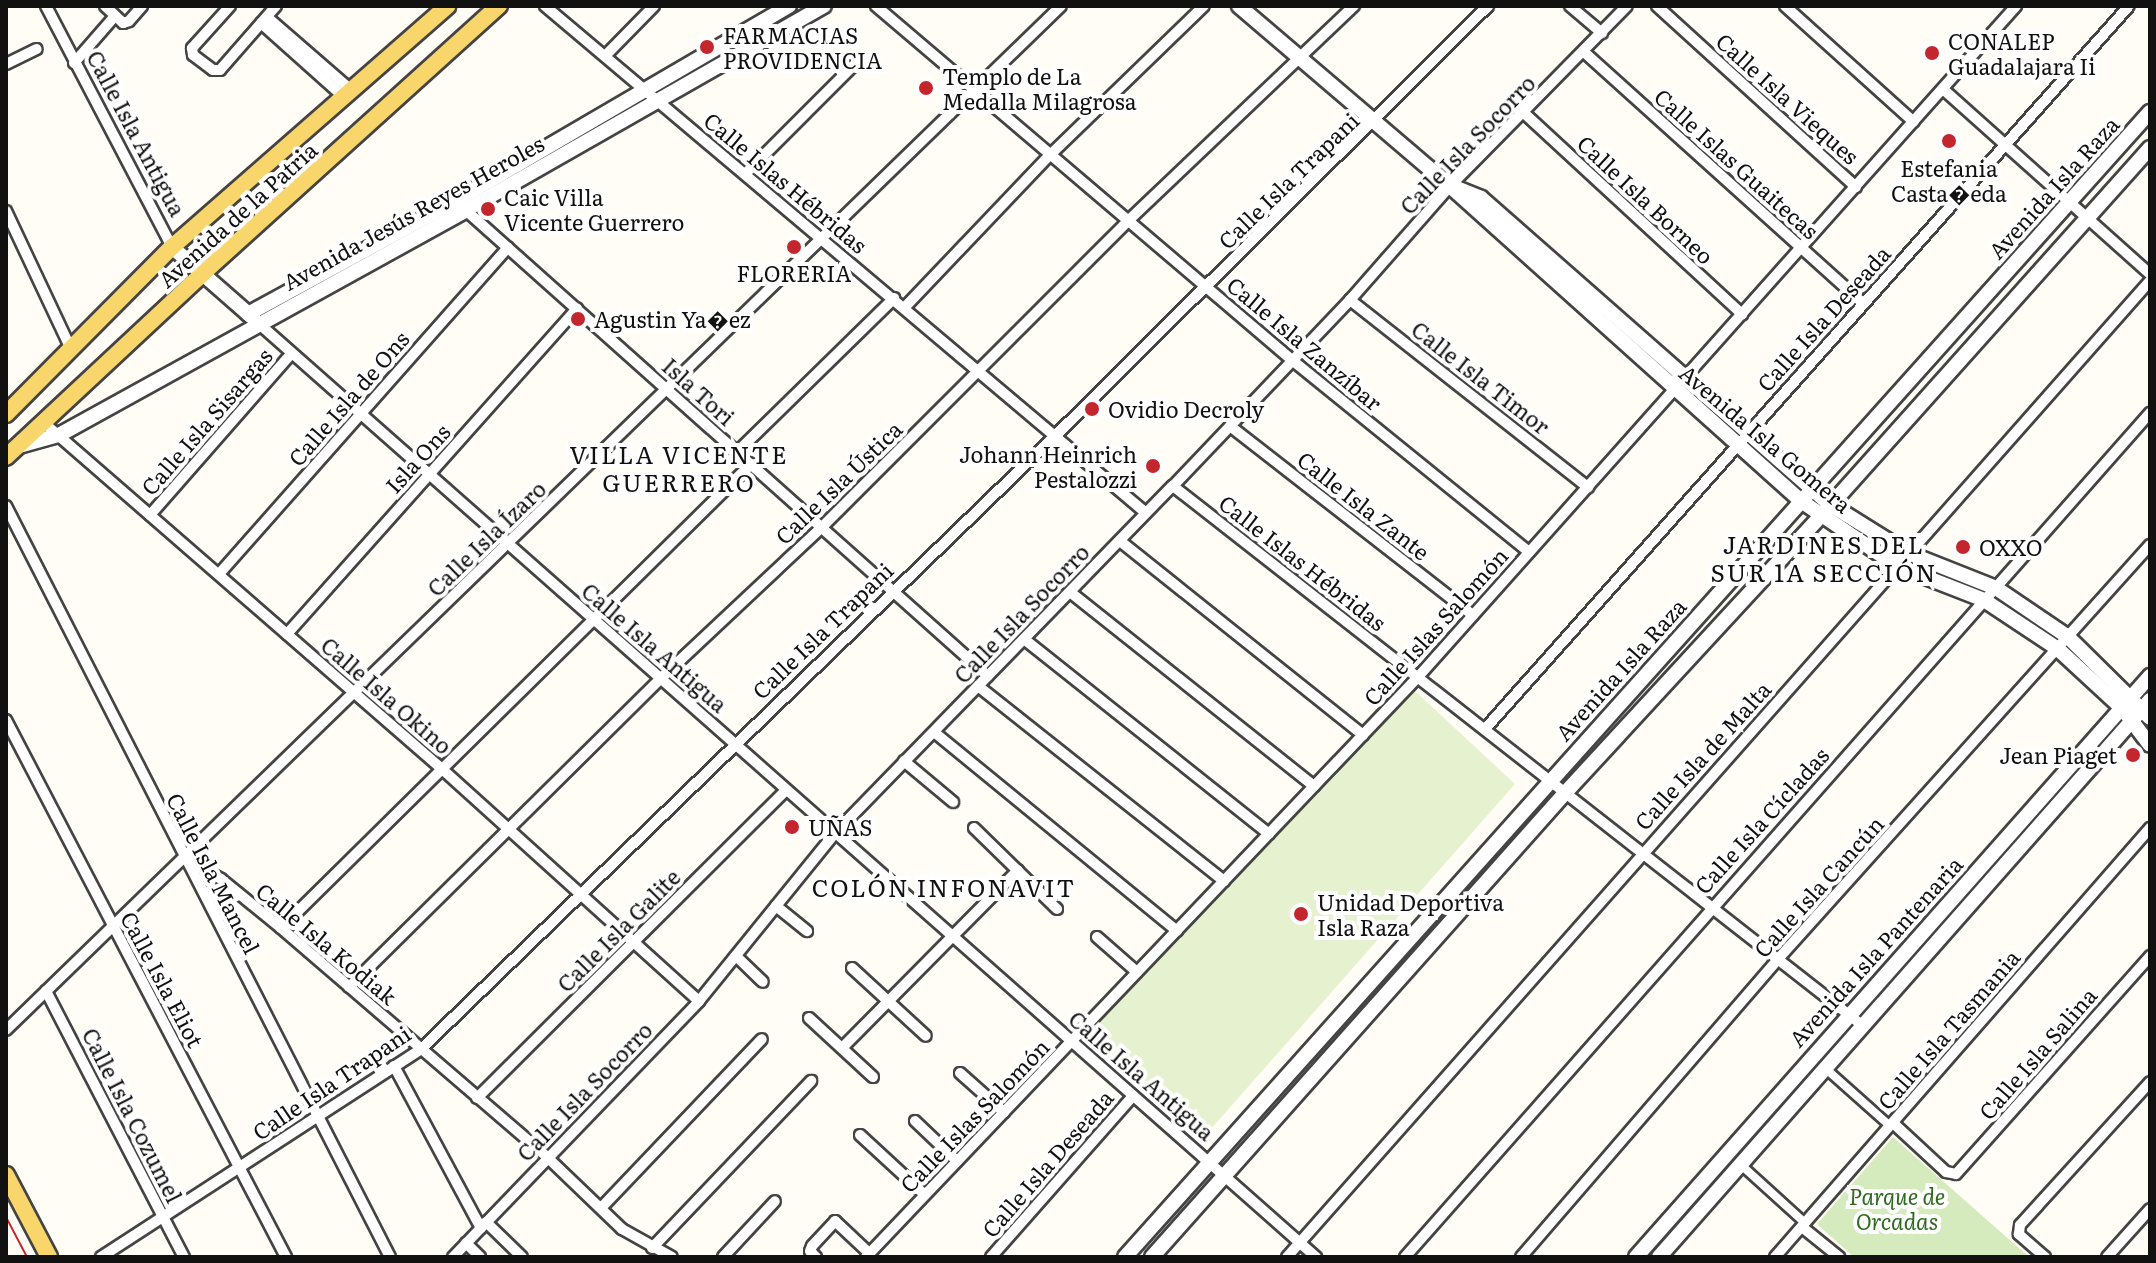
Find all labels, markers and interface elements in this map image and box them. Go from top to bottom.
place label: FARMACIAS PROVIDENCIA [723,21,882,72]
street label: Calle Isla Vieques [1711,27,1865,169]
place label: CONALEP Guadalajara Ii [1948,27,2096,78]
marker: FARMACIAS PROVIDENCIA [698,38,716,56]
marker: CONALEP Guadalajara Ii [1923,44,1941,62]
street label: Calle Isla Antigua [82,46,192,220]
place label: Templo de La Medalla Milagrosa [942,62,1137,114]
street label: Calle Isla Socorro [1394,69,1540,219]
marker: Templo de La Medalla Milagrosa [917,79,935,97]
street label: Calle Islas Guaitecas [1650,82,1824,244]
street label: Calle Islas Hébridas [699,106,873,258]
street label: Calle Isla Trapani [1212,106,1364,254]
street label: Avenida Isla Raza [1982,111,2124,263]
street label: Avenida Jesús Reyes Heroles [278,129,548,295]
street label: Calle Isla Borneo [1573,129,1719,269]
marker: Estefania Casta�eda [1940,132,1958,150]
street label: Avenida de la Patria [152,136,322,292]
place label: Estefania Casta�eda [1891,154,2007,206]
place label: Caic Villa Vicente Guerrero [504,183,684,234]
marker: Caic Villa Vicente Guerrero [479,200,497,218]
marker: FLORERIA [785,238,803,256]
street label: Calle Isla Deseada [1751,240,1895,396]
place label: FLORERIA [736,260,852,286]
street label: Calle Isla Zanzíbar [1222,271,1388,415]
place label: Agustin Ya�ez [594,306,751,332]
marker: Agustin Ya�ez [569,310,587,328]
street label: Calle Isla Timor [1407,315,1555,439]
street label: Calle Isla de Ons [282,325,414,471]
street label: Calle Isla Sisargas [135,342,277,500]
street label: Isla Tori [658,352,740,430]
street label: Avenida Isla Gomera [1675,358,1857,518]
place label: Ovidio Decroly [1108,396,1264,422]
marker: Ovidio Decroly [1083,400,1101,418]
street label: Calle Isla Ústica [769,415,907,549]
street label: Isla Ons [379,418,455,498]
district label: VILLA VICENTE GUERRERO [569,440,789,496]
place label: Johann Heinrich Pestalozzi [959,440,1137,492]
street label: Calle Isla Zante [1293,445,1435,565]
marker: Johann Heinrich Pestalozzi [1144,457,1162,475]
street label: Calle Isla Ízaro [421,475,551,601]
street label: Calle Islas Hébridas [1214,489,1392,635]
district label: JARDINES DEL SUR 1A SECCIÓN [1710,530,1938,586]
place label: OXXO [1979,534,2042,560]
street label: Calle Isla Socorro [948,538,1094,688]
marker: OXXO [1954,538,1972,556]
street label: Calle Islas Salomón [1357,542,1513,710]
street label: Calle Isla Trapani [746,556,898,704]
street label: Calle Isla Antigua [577,577,733,717]
street label: Avenida Isla Raza [1549,593,1691,745]
street label: Calle Isla Okino [316,631,458,759]
street label: Calle Isla de Malta [1629,676,1775,834]
street label: Calle Isla Cícladas [1688,741,1834,899]
place label: Jean Piaget [1999,742,2117,768]
marker: Jean Piaget [2124,746,2142,764]
street label: Calle Isla Mancel [162,788,266,958]
street label: Calle Isla Cancún [1748,810,1888,962]
place label: UÑAS [808,814,872,840]
marker: UÑAS [783,818,801,836]
street label: Avenida Isla Pantenaria [1783,851,1967,1051]
street label: Calle Isla Galite [551,863,685,997]
district label: COLÓN INFONAVIT [812,873,1076,901]
street label: Calle Isla Kodiak [251,877,403,1009]
place label: Unidad Deportiva Isla Raza [1317,888,1504,940]
marker: Unidad Deportiva Isla Raza [1292,905,1310,923]
street label: Calle Isla Eliot [116,907,210,1051]
street label: Calle Isla Tasmania [1871,944,2025,1114]
street label: Calle Isla Salina [1973,982,2101,1124]
street label: Calle Isla Antigua [1064,1005,1220,1145]
street label: Calle Isla Socorro [511,1016,657,1166]
street label: Calle Isla Trapani [247,1019,415,1145]
street label: Calle Isla Cozumel [78,1023,188,1207]
street label: Calle Islas Salomón [894,1033,1054,1197]
street label: Calle Isla Deseada [976,1084,1118,1242]
park label: Parque de Orcadas [1849,1182,1945,1234]

